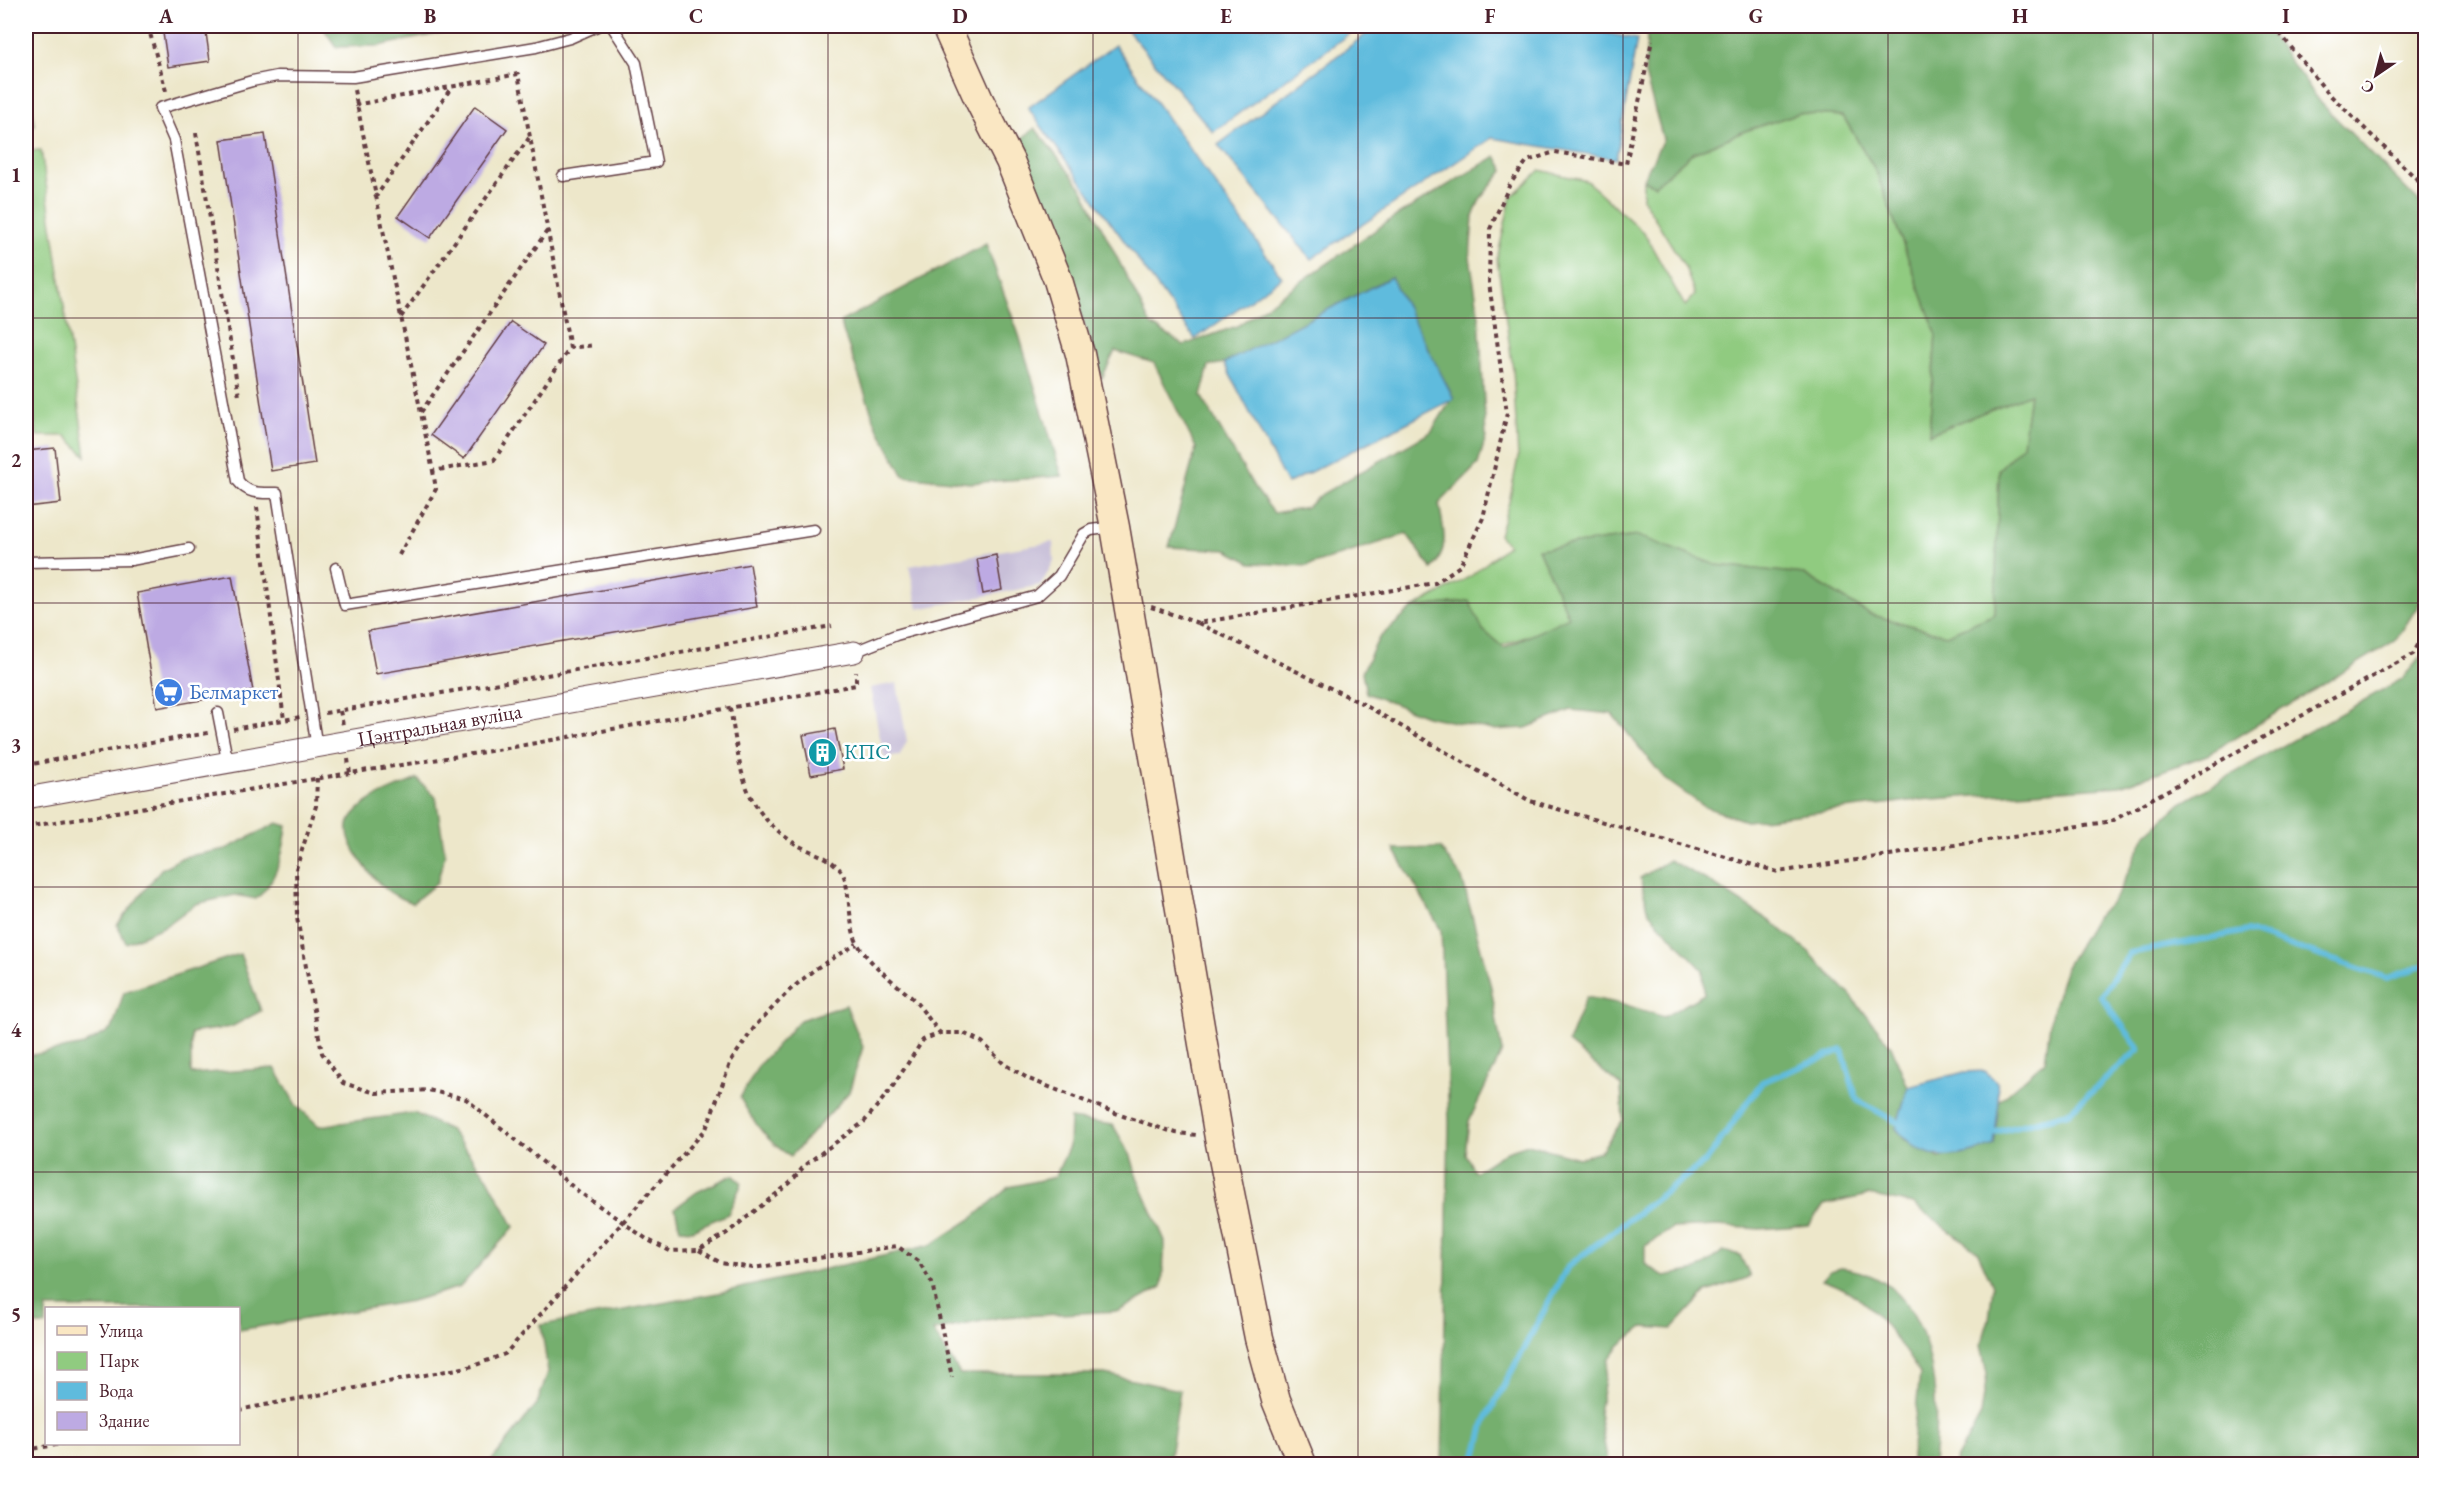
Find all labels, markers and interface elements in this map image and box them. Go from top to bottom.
text: A [158,3,174,29]
text: B [424,3,436,29]
text: C [689,3,703,29]
text: D [952,3,968,29]
text: E [1220,3,1232,29]
text: F [1485,3,1496,29]
text: G [1749,3,1763,29]
text: H [2012,3,2028,29]
text: I [2282,3,2290,29]
north arrow [2346,45,2406,105]
text: С [2357,75,2378,99]
text: 1 [11,162,21,188]
text: 2 [11,447,22,473]
supermarket icon: Белмаркет [152,676,184,708]
place label: Белмаркет [189,678,279,705]
street label: Цэнтральная вуліца [355,697,524,752]
text: 3 [11,732,21,758]
building icon: КПС [807,736,839,768]
place label: КПС [844,738,890,765]
text: 4 [11,1017,22,1043]
text: 5 [11,1301,21,1327]
legend [45,1307,240,1445]
text: Улица [98,1319,144,1342]
text: Парк [99,1349,139,1372]
text: Вода [99,1379,134,1402]
text: Здание [99,1409,149,1432]

